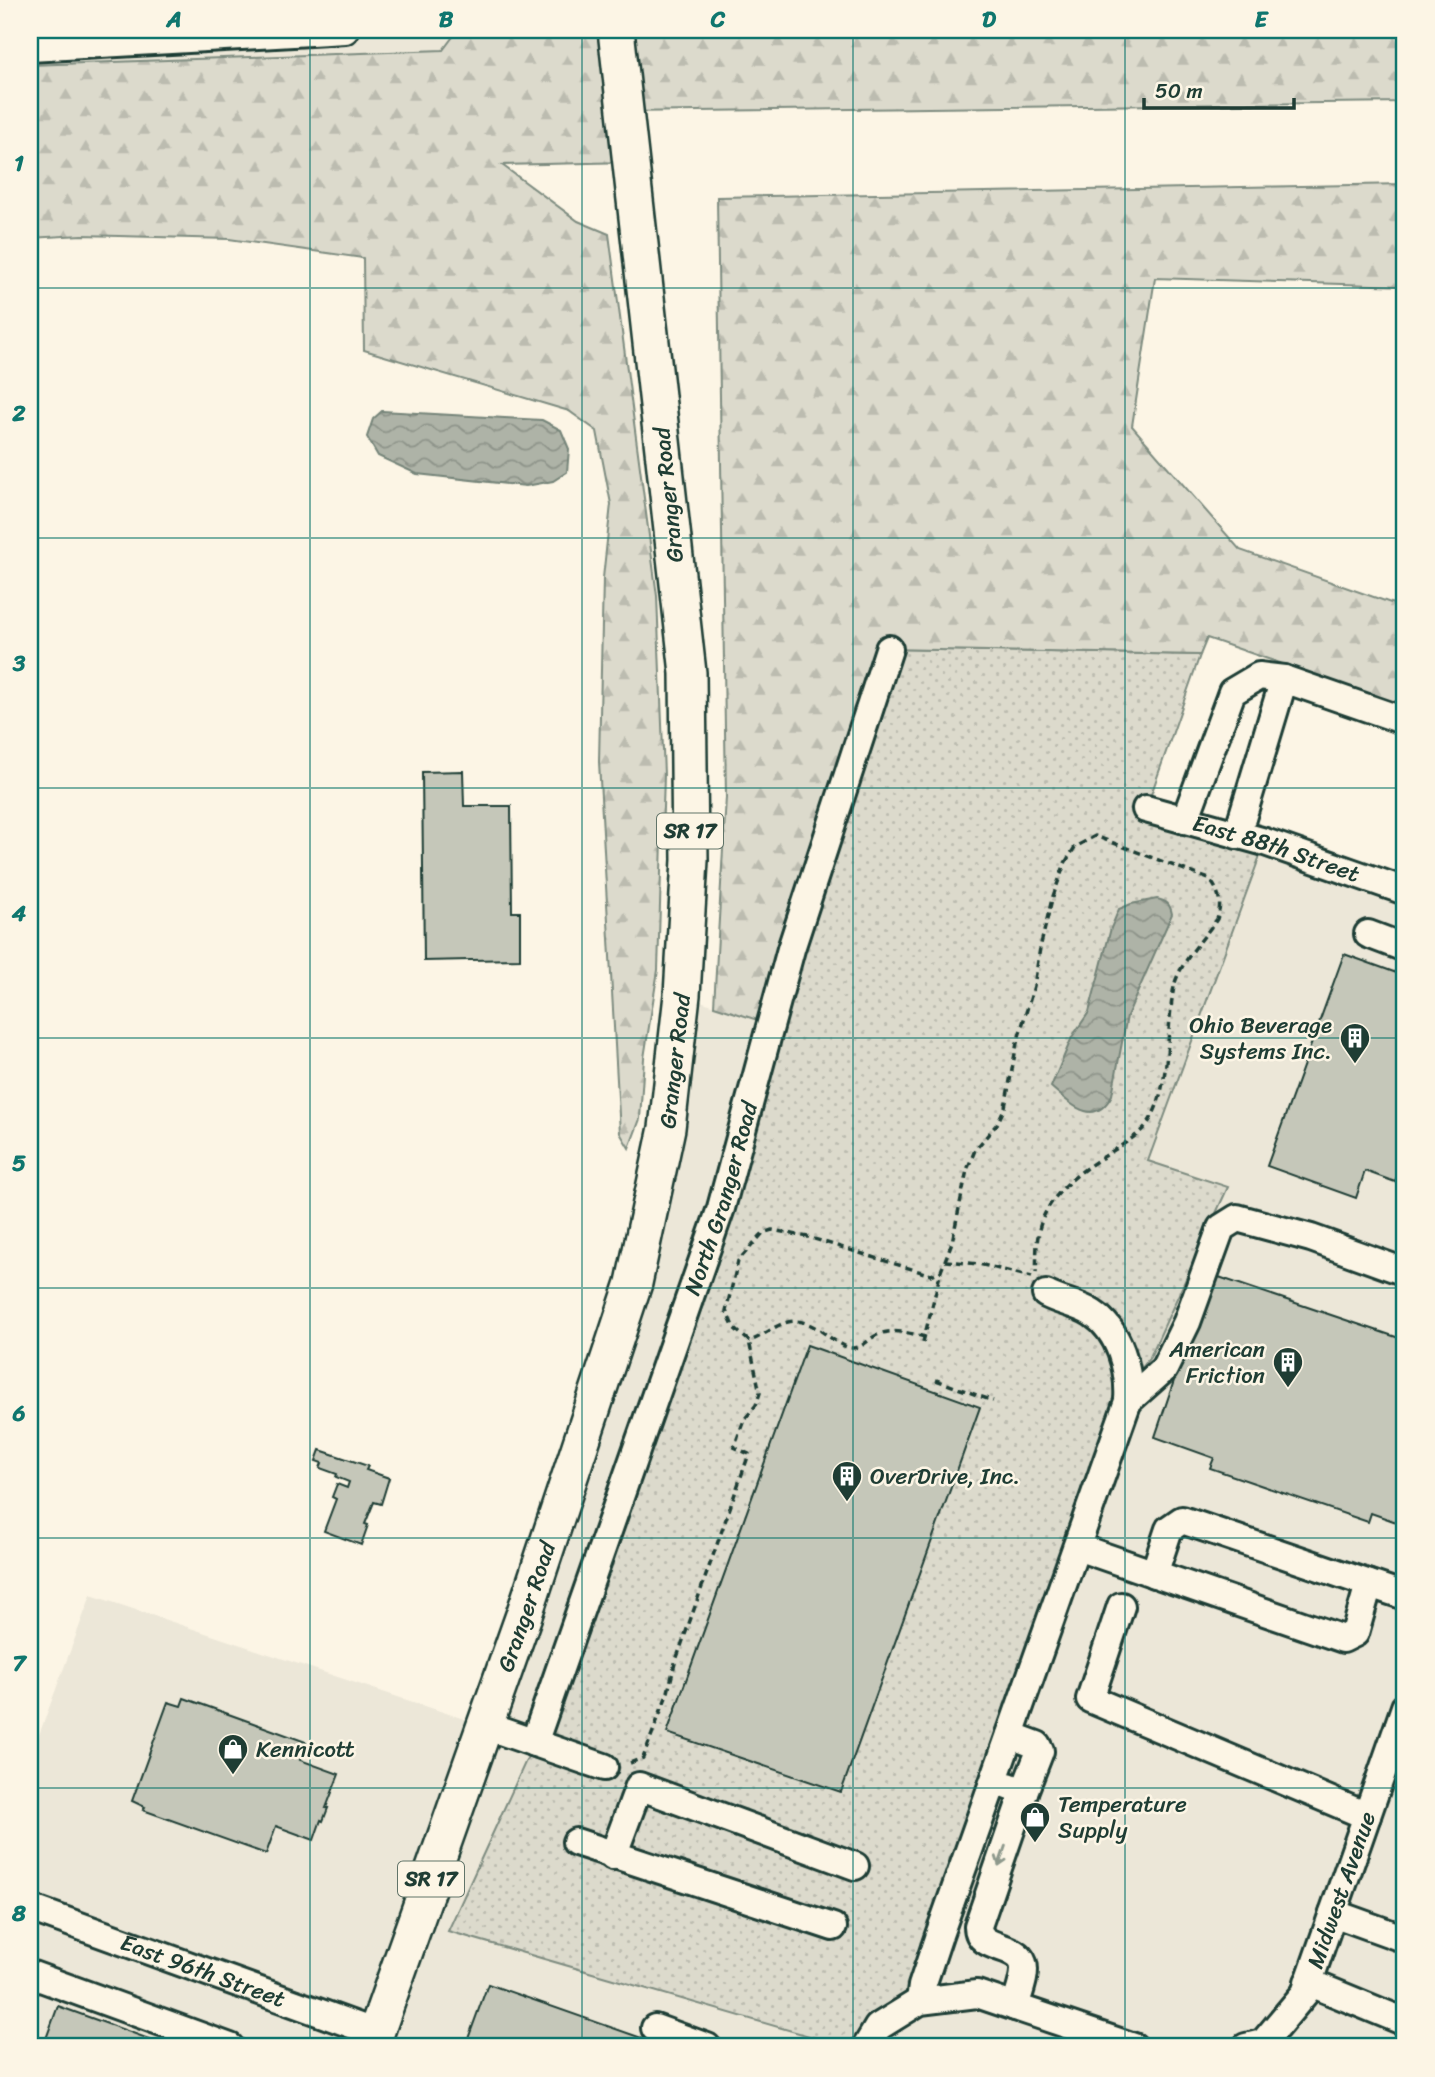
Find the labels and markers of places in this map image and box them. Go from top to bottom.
place label: Ohio Beverage Systems Inc. [1189,1005,1332,1072]
building icon: Ohio Beverage Systems Inc. [1338,1021,1372,1065]
place label: American Friction [1168,1329,1265,1396]
building icon: American Friction [1271,1345,1305,1389]
place label: OverDrive, Inc. [870,1456,1020,1497]
building icon: OverDrive, Inc. [830,1459,864,1503]
place label: Kennicott [256,1729,355,1770]
shop icon: Kennicott [216,1732,250,1776]
place label: Temperature Supply [1058,1784,1187,1851]
shop icon: Temperature Supply [1018,1800,1052,1844]

